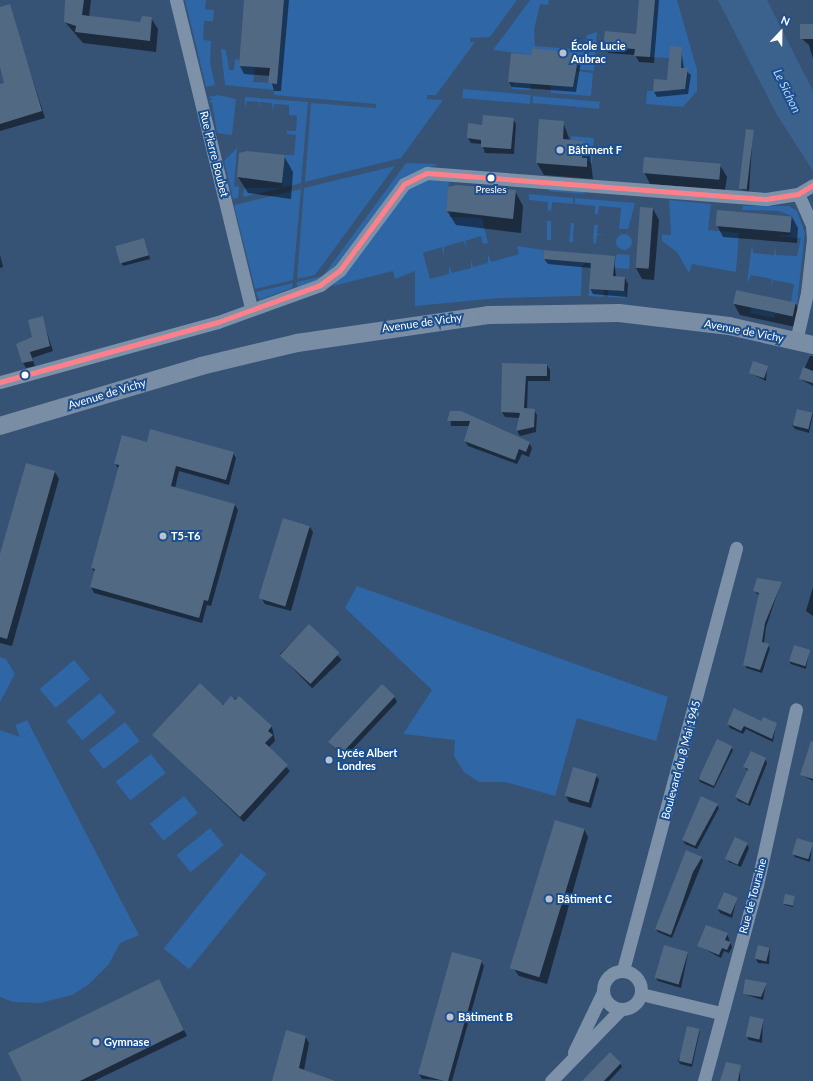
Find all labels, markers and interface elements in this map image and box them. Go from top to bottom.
north arrow [761,12,801,52]
text: N [779,13,792,28]
place label: École Lucie Aubrac [571,40,626,66]
marker: École Lucie Aubrac [558,48,568,58]
water label: Le Sichon [770,67,804,115]
street label: Rue Pierre Boubet [197,110,231,198]
place label: Bâtiment F [568,143,622,157]
marker: Bâtiment F [555,145,565,155]
marker: Presles [486,173,496,183]
place label: Presles [476,184,506,196]
street label: Avenue de Vichy [381,311,463,335]
street label: Avenue de Vichy [703,317,785,345]
unlabelled marker [20,370,30,380]
street label: Avenue de Vichy [66,376,148,412]
place label: T5-T6 [171,529,200,543]
marker: T5-T6 [158,531,168,541]
street label: Boulevard du 8 Mai 1945 [659,699,703,821]
place label: Lycée Albert Londres [337,747,398,773]
marker: Lycée Albert Londres [324,755,334,765]
street label: Rue de Touraine [737,857,769,935]
place label: Bâtiment C [557,892,612,906]
marker: Bâtiment C [544,894,554,904]
place label: Bâtiment B [458,1010,513,1024]
marker: Bâtiment B [445,1012,455,1022]
place label: Gymnase [104,1035,149,1049]
marker: Gymnase [91,1037,101,1047]

